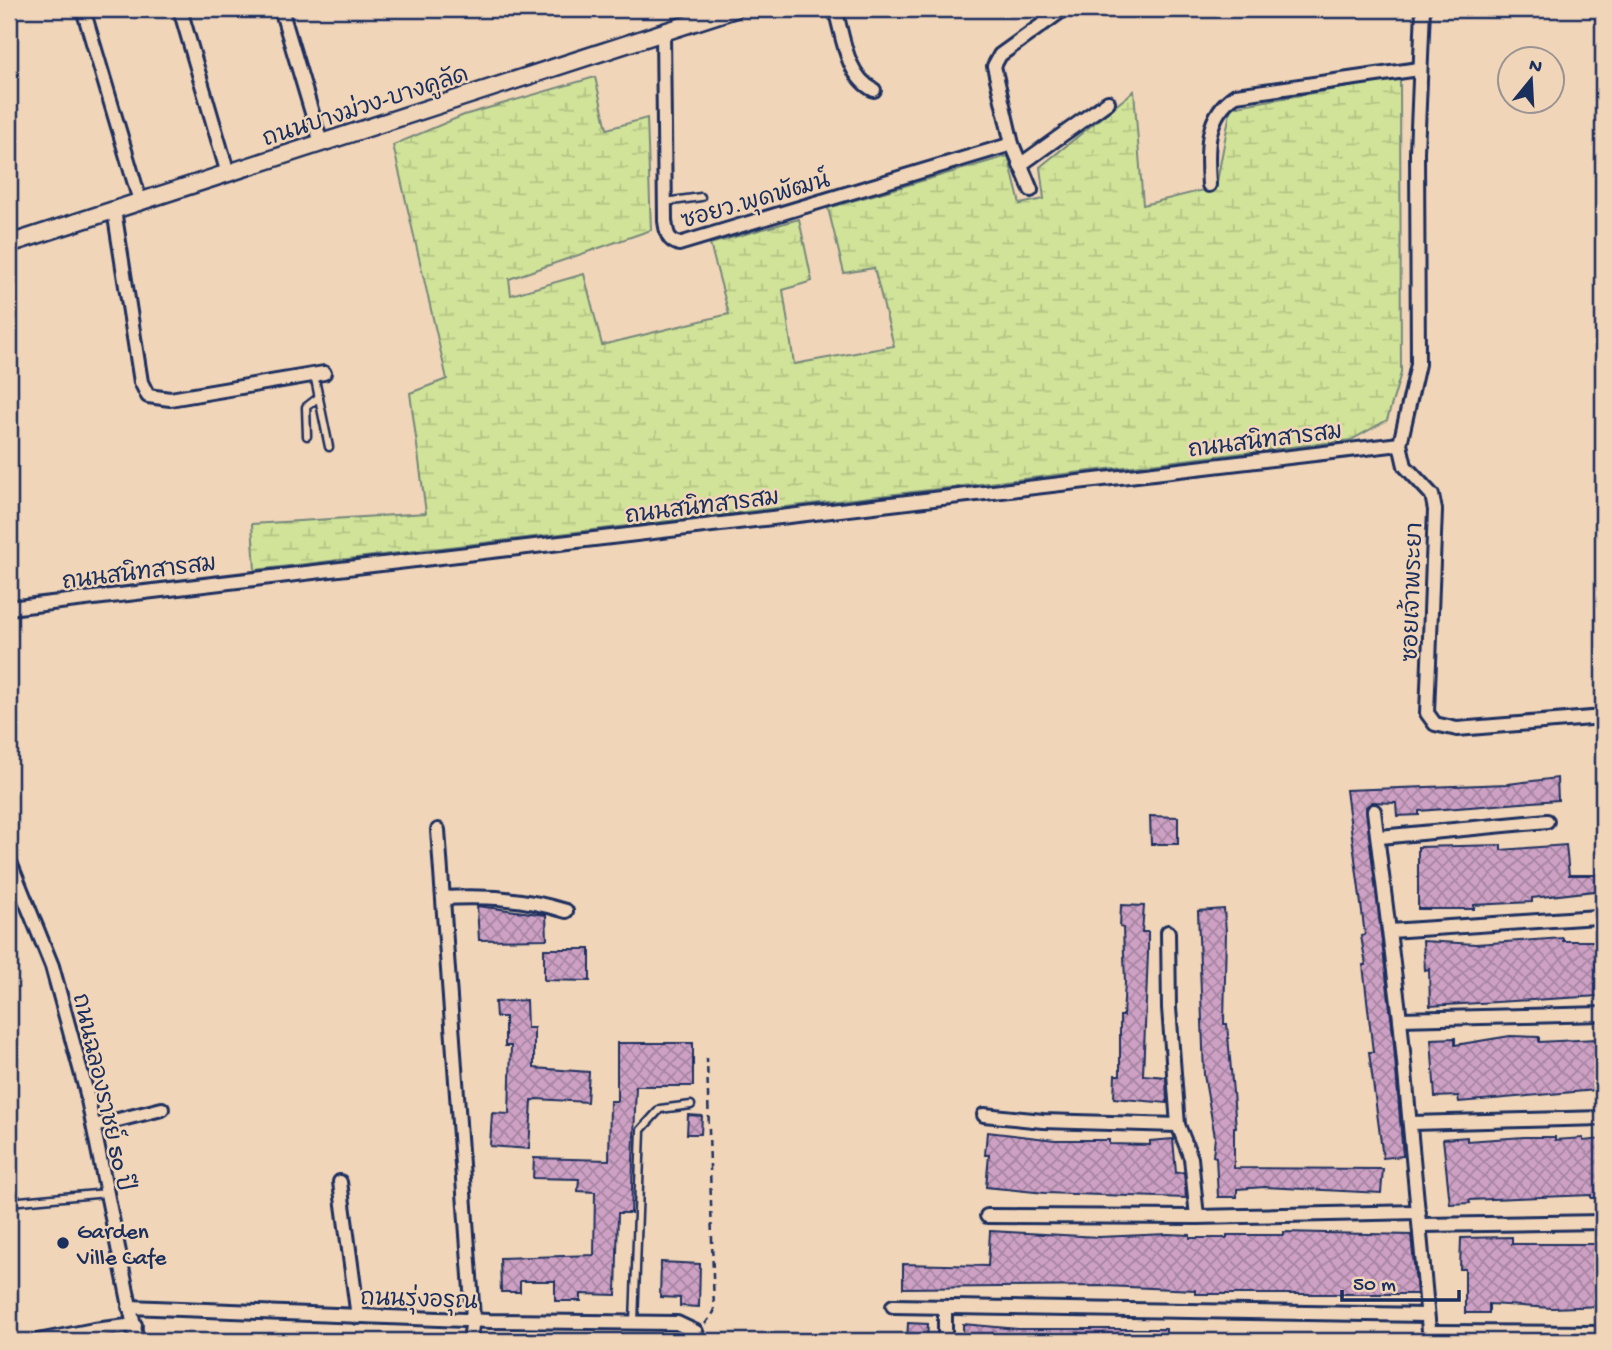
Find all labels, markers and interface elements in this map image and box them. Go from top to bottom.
north arrow [1496,46,1566,116]
text: N [1526,54,1545,80]
street label: ถนนบางม่วง-บางคูลัด [258,58,473,155]
street label: ซอยว.พุดพัฒน์ [677,163,834,237]
street label: ถนนสนิทสารสม [1186,416,1344,465]
street label: ถนนสนิทสารสม [623,482,781,531]
street label: ซอยเจ้าพระยา [1394,522,1430,662]
street label: ถนนสนิทสารสม [60,548,218,597]
street label: ถนนฉลองราชย์ 50 ปี [65,990,142,1194]
place label: Garden Ville Cafe [76,1220,168,1273]
marker: Garden Ville Cafe [55,1235,71,1251]
scale bar [1342,1259,1460,1303]
text: 50 m [1353,1274,1396,1299]
street label: ถนนรุ่งอรุณ [360,1281,479,1318]

